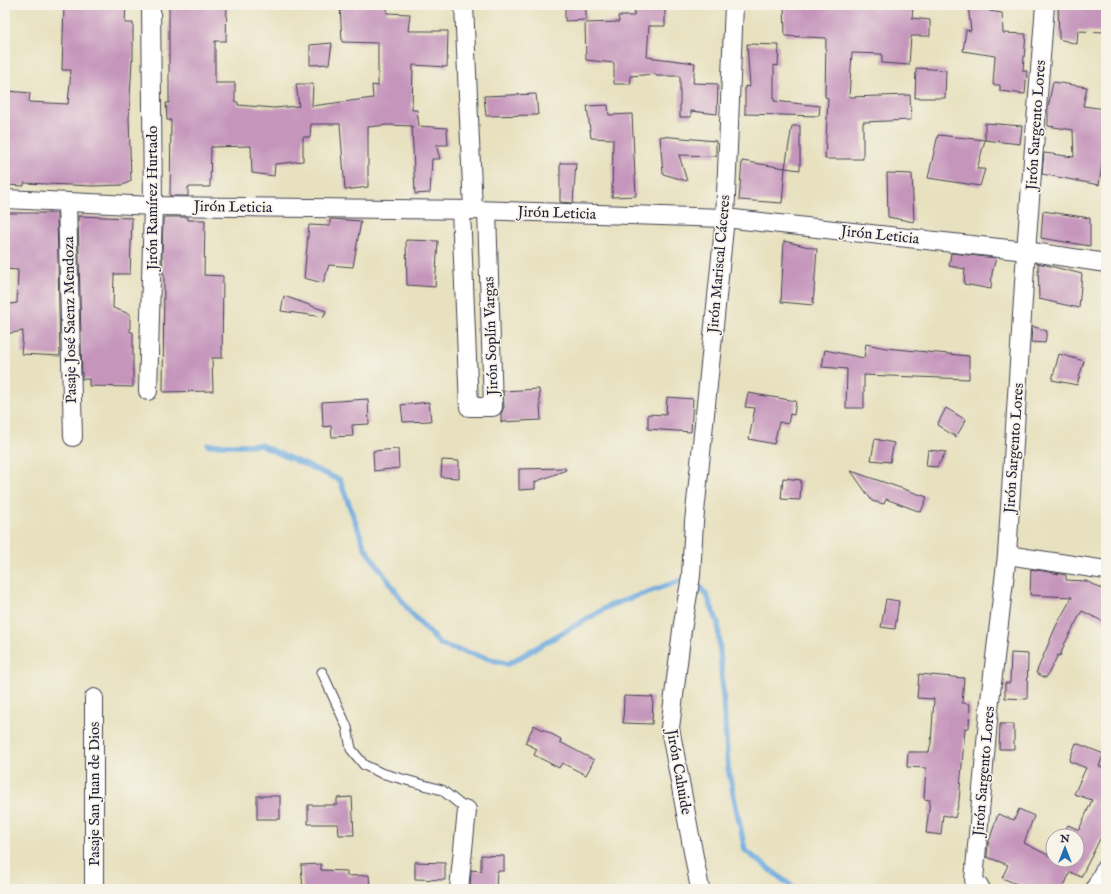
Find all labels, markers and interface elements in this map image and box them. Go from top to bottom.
street label: Jirón Sargento Lores [1022,59,1050,193]
street label: Jirón Ramírez Hurtado [143,126,162,272]
street label: Jirón Mariscal Cáceres [703,194,735,336]
street label: Jirón Leticia [192,197,273,217]
street label: Jirón Leticia [515,202,597,224]
street label: Jirón Leticia [838,221,921,249]
street label: Pasaje José Saenz Mendoza [59,236,81,404]
street label: Jirón Soplín Vargas [479,276,503,398]
street label: Jirón Sargento Lores [1000,382,1028,516]
street label: Jirón Sargento Lores [969,705,999,839]
street label: Pasaje San Juan de Dios [85,722,104,866]
street label: Jirón Cahuide [662,726,696,816]
north arrow [1045,828,1085,868]
text: N [1059,832,1070,846]

